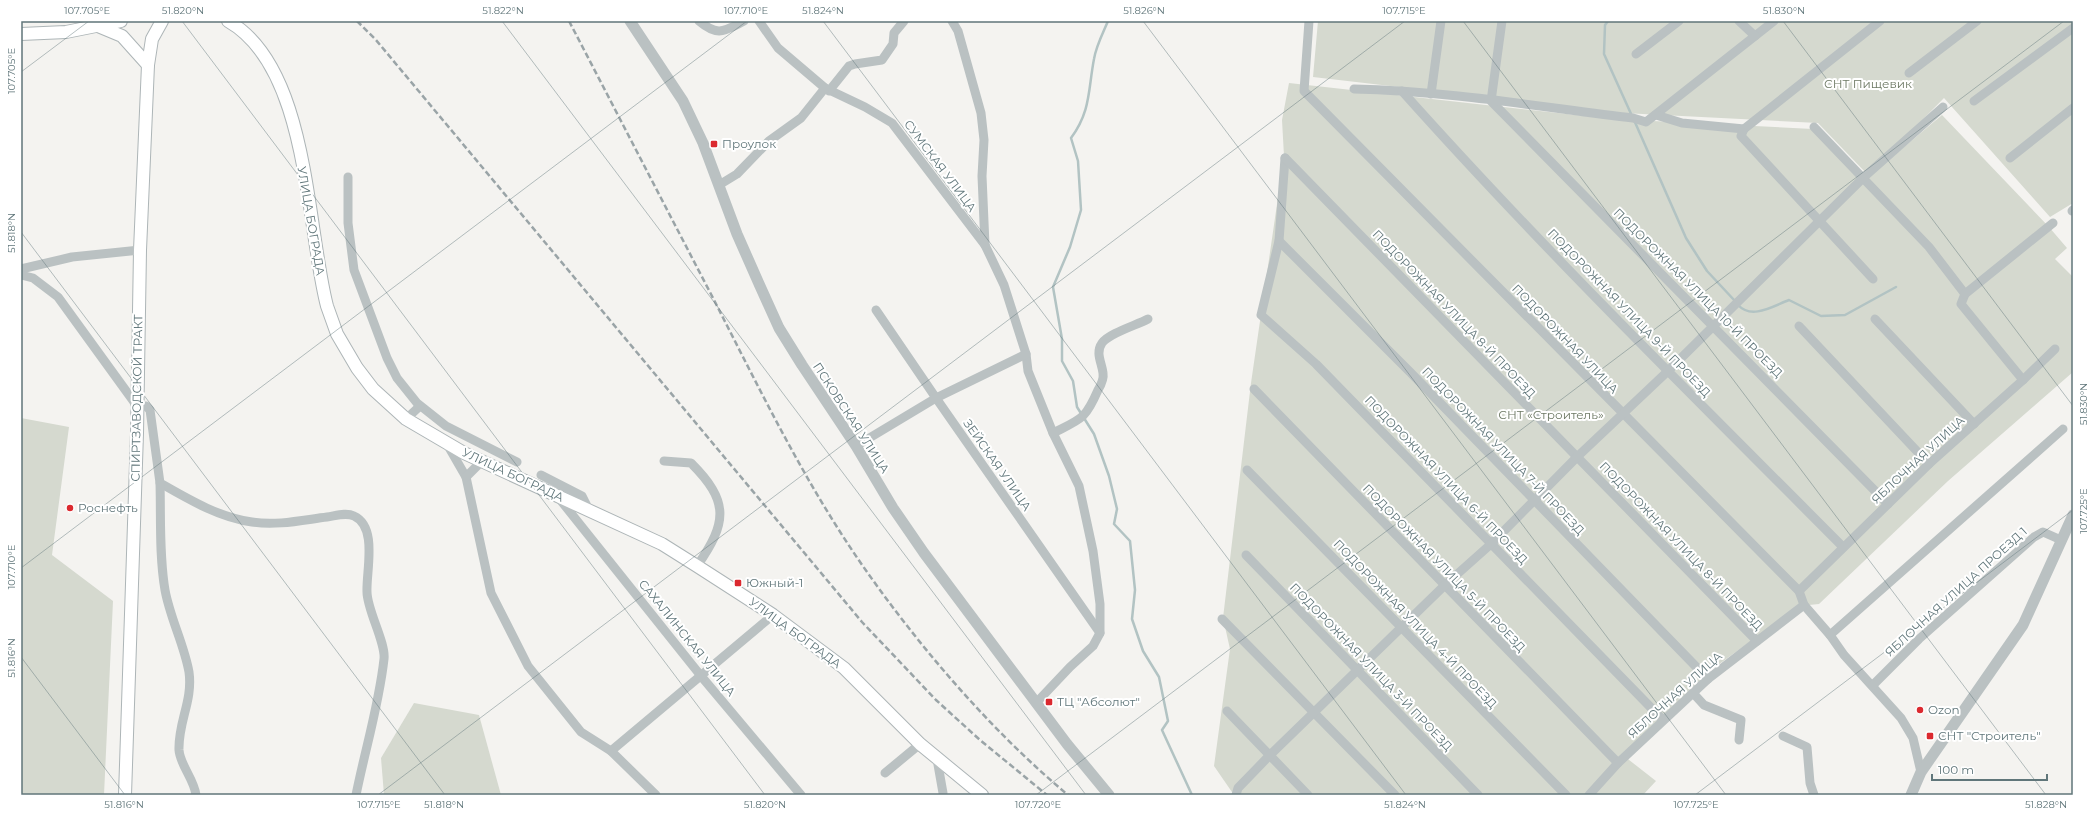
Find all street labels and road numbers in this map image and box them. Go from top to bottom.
street label: СУМСКАЯ УЛИЦА [901,117,980,215]
street label: УЛИЦА БОГРАДА [295,165,328,277]
street label: ПОДОРОЖНАЯ УЛИЦА 10-Й ПРОЕЗД [1611,205,1786,381]
street label: ПОДОРОЖНАЯ УЛИЦА 8-Й ПРОЕЗД [1370,226,1539,401]
street label: ПОДОРОЖНАЯ УЛИЦА 9-Й ПРОЕЗД [1545,226,1713,400]
street label: ПОДОРОЖНАЯ УЛИЦА [1509,281,1621,397]
street label: СПИРТЗАВОДСКОЙ ТРАКТ [128,314,145,482]
street label: ПСКОВСКАЯ УЛИЦА [810,360,893,476]
street label: ПОДОРОЖНАЯ УЛИЦА 7-Й ПРОЕЗД [1419,364,1588,538]
street label: ПОДОРОЖНАЯ УЛИЦА 6-Й ПРОЕЗД [1362,392,1531,567]
street label: ЯБЛОЧНАЯ УЛИЦА [1868,413,1967,507]
street label: ЗЕЙСКАЯ УЛИЦА [960,416,1035,513]
street label: УЛИЦА БОГРАДА [460,444,566,505]
street label: ПОДОРОЖНАЯ УЛИЦА 8-Й ПРОЕЗД [1597,458,1766,633]
street label: ПОДОРОЖНАЯ УЛИЦА 5-Й ПРОЕЗД [1360,481,1529,655]
street label: ЯБЛОЧНАЯ УЛИЦА ПРОЕЗД 1 [1881,524,2030,659]
street label: ПОДОРОЖНАЯ УЛИЦА 4-Й ПРОЕЗД [1330,536,1501,711]
street label: САХАЛИНСКАЯ УЛИЦА [636,576,739,699]
street label: ПОДОРОЖНАЯ УЛИЦА 3-Й ПРОЕЗД [1287,580,1456,754]
street label: УЛИЦА БОГРАДА [746,594,844,671]
street label: ЯБЛОЧНАЯ УЛИЦА [1624,648,1725,741]

